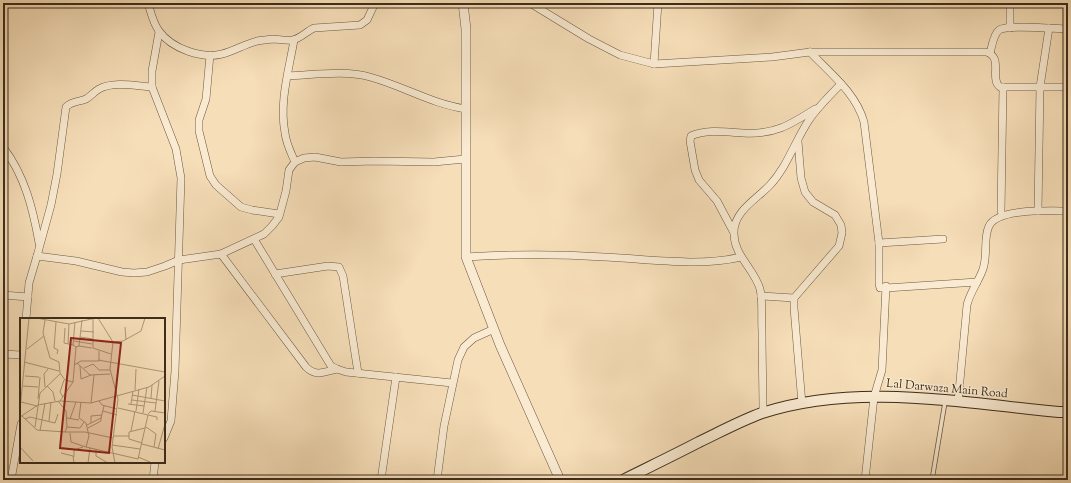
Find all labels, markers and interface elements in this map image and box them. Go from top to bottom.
inset map [20,318,165,463]
street label: Lal Darwaza Main Road [886,375,1009,403]

